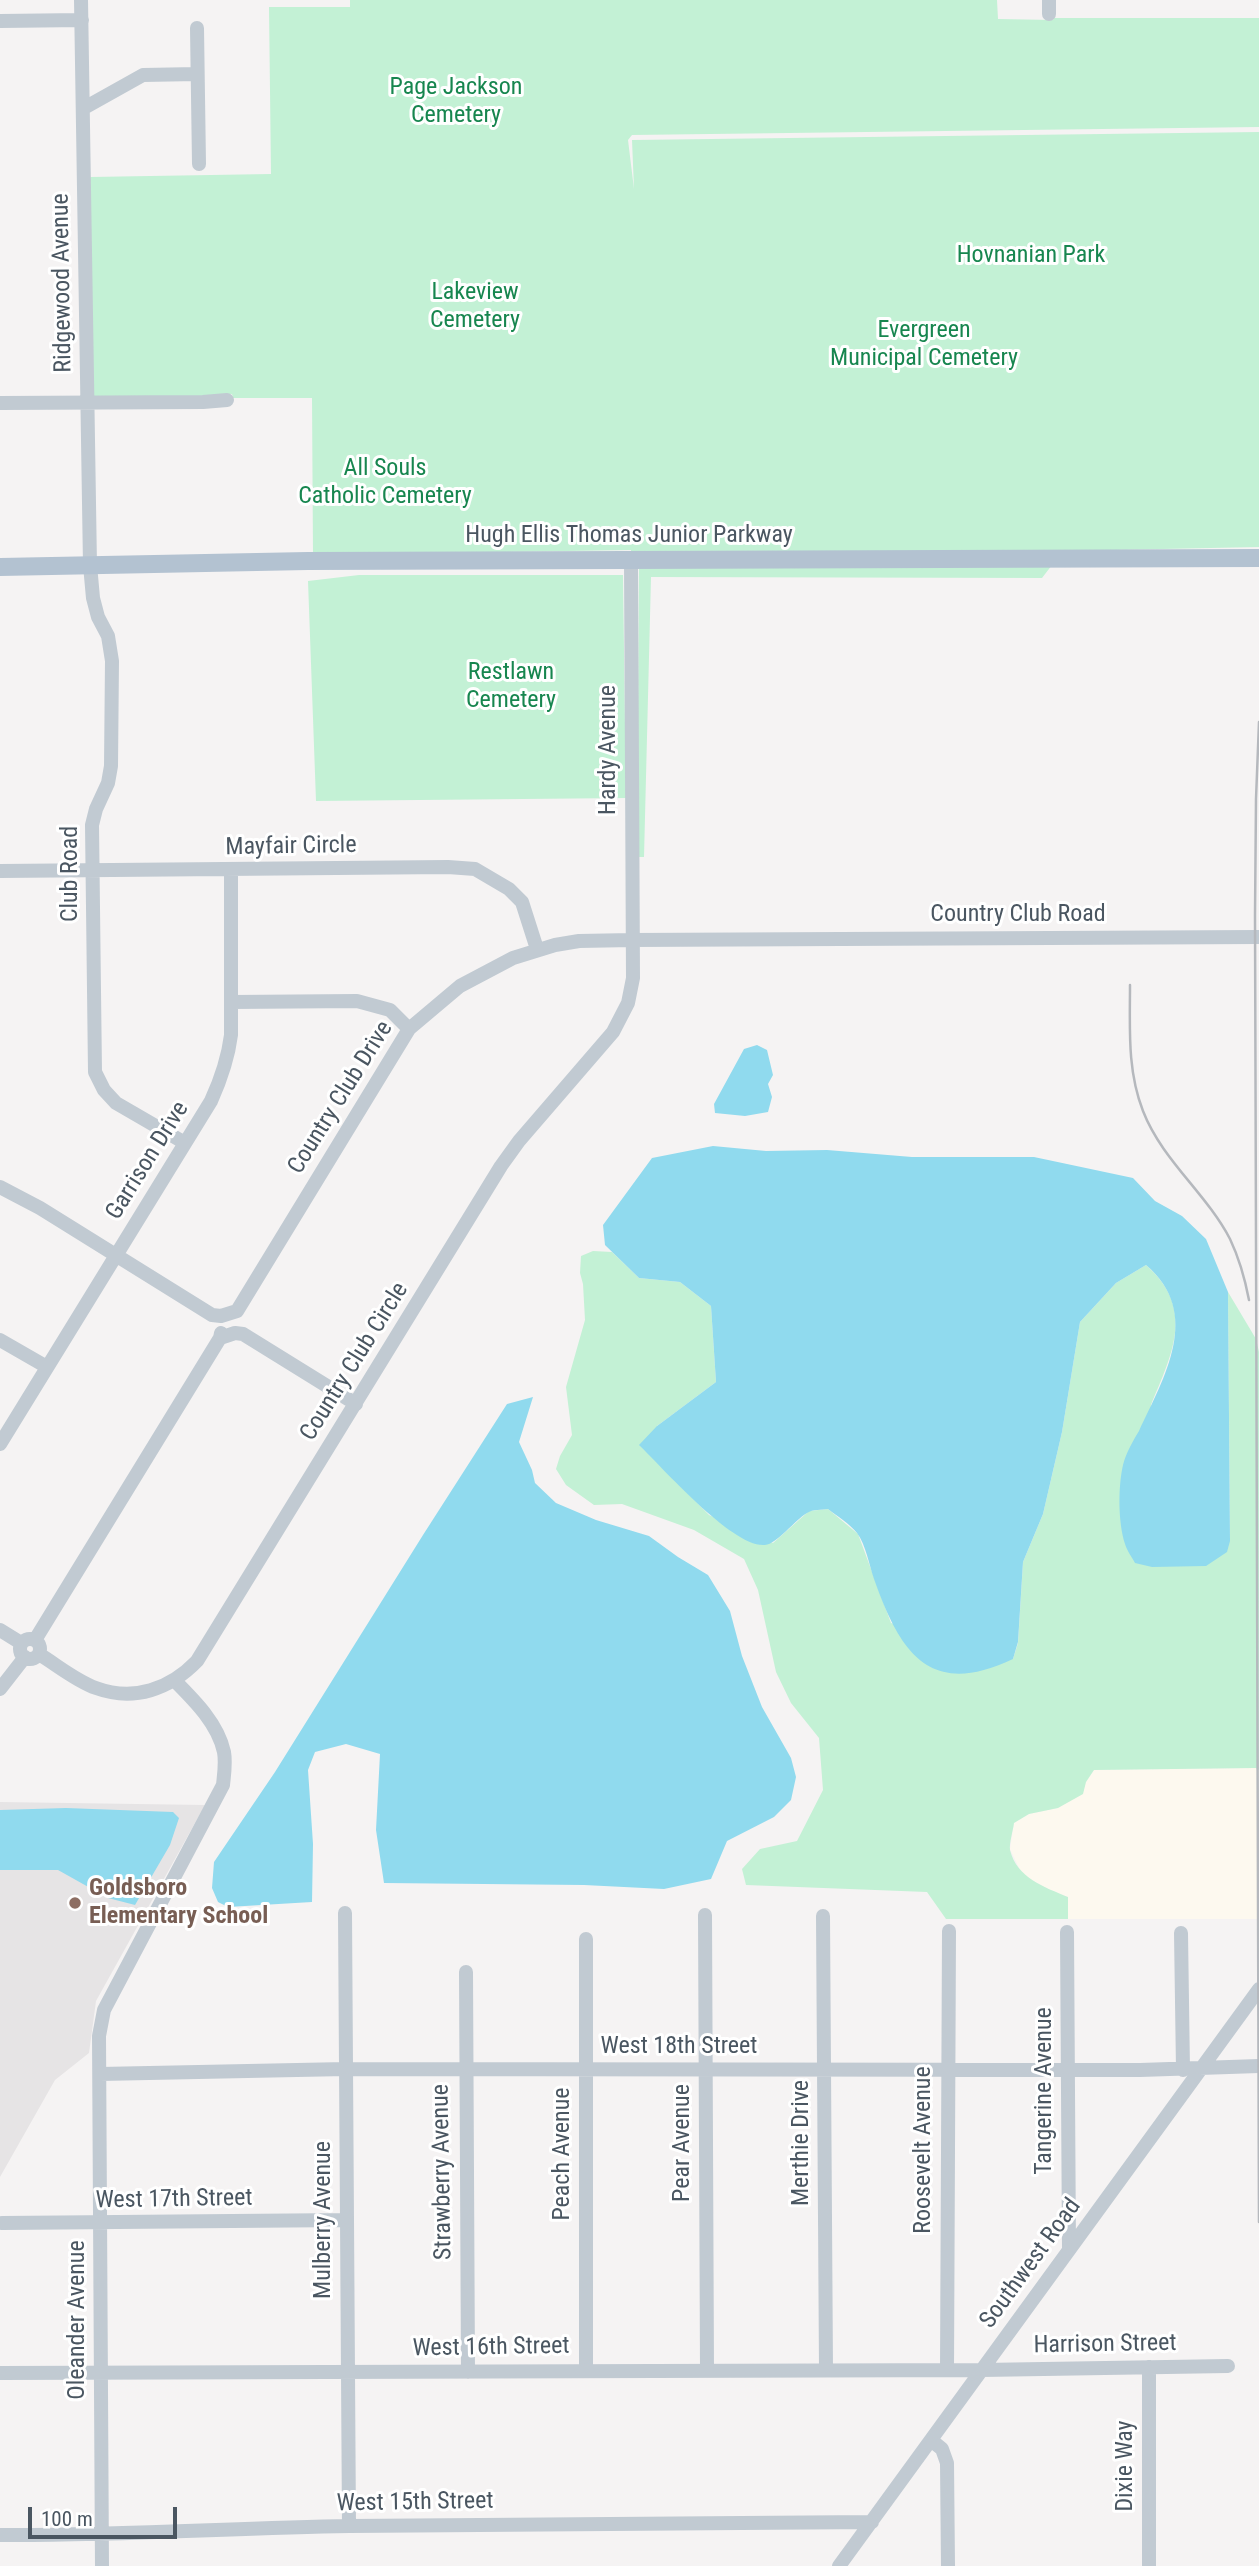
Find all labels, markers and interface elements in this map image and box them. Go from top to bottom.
park label: Page Jackson Cemetery [390,74,522,130]
street label: Ridgewood Avenue [47,193,79,373]
park label: Hovnanian Park [957,242,1105,270]
park label: Lakeview Cemetery [430,279,520,335]
park label: Evergreen Municipal Cemetery [830,317,1018,373]
park label: All Souls Catholic Cemetery [298,455,472,511]
street label: Hugh Ellis Thomas Junior Parkway [465,522,793,550]
park label: Restlawn Cemetery [466,659,556,715]
street label: Hardy Avenue [595,685,623,815]
street label: Club Road [57,826,85,922]
street label: Mayfair Circle [225,831,357,863]
street label: Country Club Road [930,901,1106,929]
street label: Country Club Drive [282,1016,400,1180]
street label: Garrison Drive [100,1097,196,1225]
street label: Country Club Circle [295,1278,415,1446]
place label: Goldsboro Elementary School [89,1875,268,1931]
marker: Goldsboro Elementary School [67,1895,83,1911]
street label: Tangerine Avenue [1031,2007,1059,2175]
street label: West 18th Street [601,2033,757,2061]
street label: Roosevelt Avenue [910,2066,938,2234]
street label: Merthie Drive [788,2080,816,2206]
street label: Strawberry Avenue [427,2084,459,2260]
street label: Pear Avenue [669,2084,697,2202]
street label: Peach Avenue [549,2087,577,2221]
street label: Mulberry Avenue [310,2141,338,2299]
street label: West 17th Street [95,2184,253,2216]
street label: Southwest Road [974,2193,1088,2335]
street label: Oleander Avenue [64,2240,92,2400]
street label: Harrison Street [1033,2329,1177,2361]
street label: West 16th Street [412,2332,570,2364]
street label: Dixie Way [1112,2420,1140,2512]
street label: West 15th Street [336,2487,494,2519]
scale bar [32,2492,180,2536]
text: 100 m [41,2507,93,2531]

